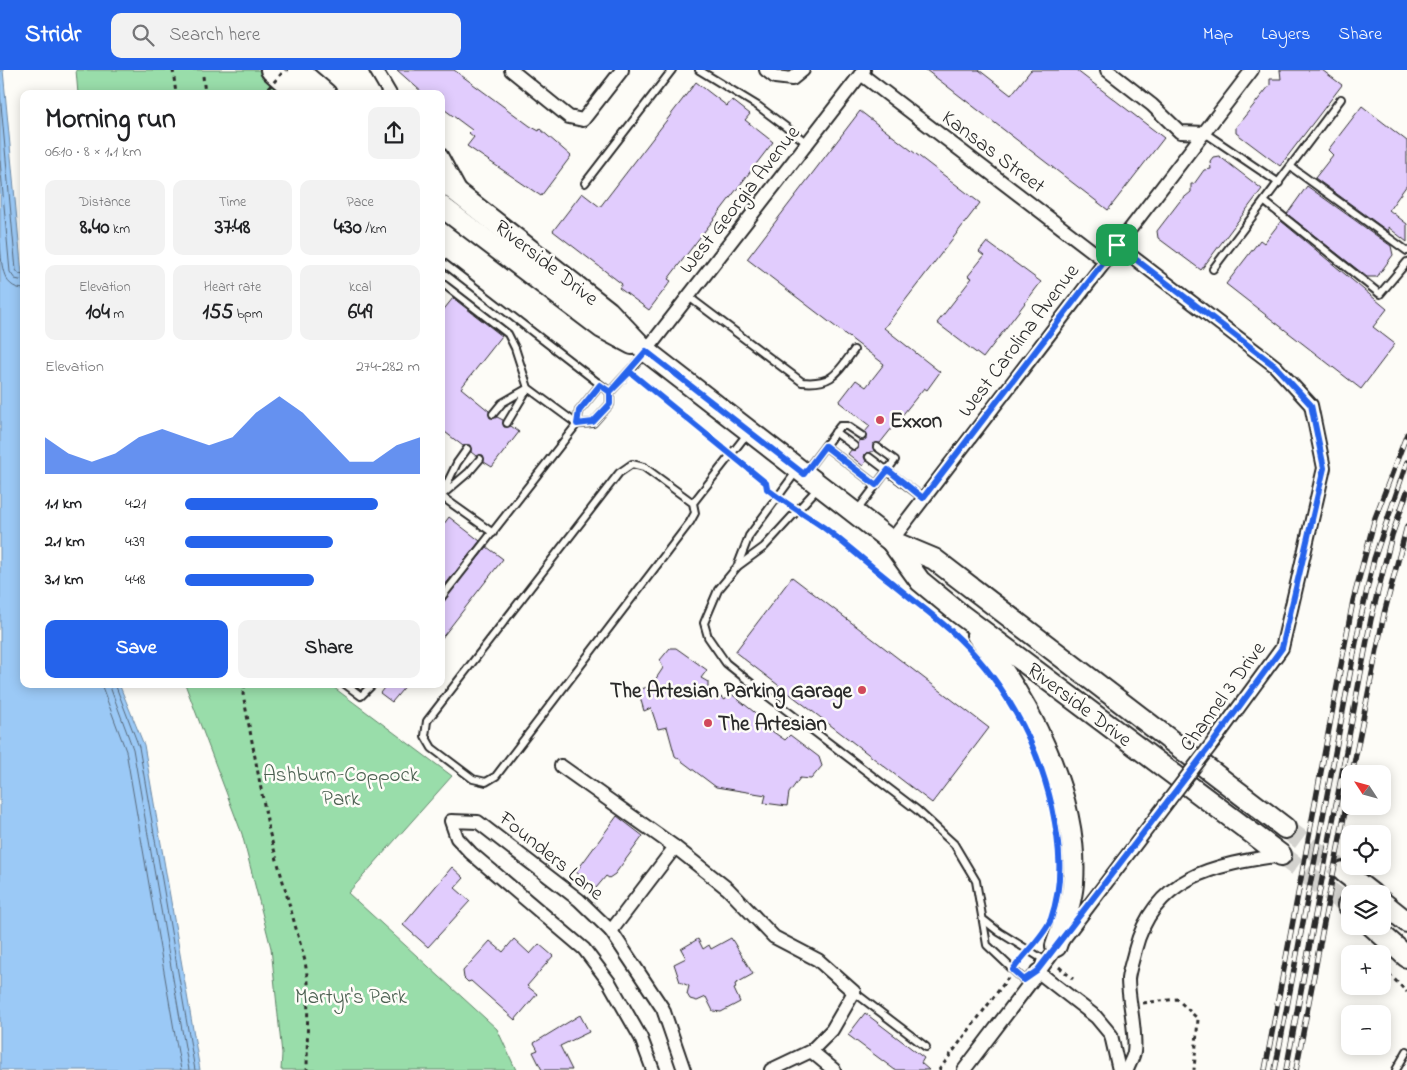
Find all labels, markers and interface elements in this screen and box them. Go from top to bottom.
search box [111,13,461,58]
text: Stridr [25,18,81,53]
icon: search [129,21,157,49]
text: Search here [169,22,260,49]
text: Map [1203,22,1233,48]
text: Layers [1261,22,1311,48]
text: Share [1339,22,1382,48]
text: Morning run [45,100,176,141]
street label: Kansas Street [935,104,1051,202]
button: share [368,107,420,159]
street label: West Georgia Avenue [673,119,810,282]
text: 06:10 · 8 × 1.1 km [45,140,141,164]
text: Distance [79,192,131,213]
text: Time [219,192,246,213]
text: Pace [346,192,374,213]
text: 8.40 [80,213,110,243]
text: 37:48 [215,213,250,243]
text: 4:30 [334,213,362,243]
street label: Riverside Drive [487,213,605,314]
text: km [110,219,130,240]
text: /km [362,219,387,240]
pin [1096,224,1138,266]
icon: arrive [1103,231,1131,259]
street label: West Carolina Avenue [952,258,1088,424]
text: Elevation [79,277,131,298]
text: Heart rate [204,277,261,298]
text: kcal [349,277,371,298]
text: 104 [85,298,110,328]
text: 155 [202,298,233,328]
text: 649 [348,298,372,328]
text: m [110,304,124,325]
text: bpm [233,304,263,325]
text: Elevation [45,355,104,379]
text: 274–282 m [356,355,420,379]
place label: Exxon [890,407,942,437]
marker: Exxon [874,414,886,426]
text: 1.1 km [45,492,82,516]
text: 4:21 [125,492,146,516]
text: 2.1 km [45,530,85,554]
text: 4:39 [125,530,144,554]
text: 3.1 km [45,568,83,592]
text: 4:48 [125,568,146,592]
button: Save [45,620,228,678]
button: Share [238,620,420,678]
street label: Channel 3 Drive [1173,635,1274,758]
street label: Riverside Drive [1020,656,1138,755]
place label: The Artesian Parking Garage [610,677,853,709]
marker: The Artesian Parking Garage [856,684,868,696]
place label: The Artesian [718,710,827,740]
marker: The Artesian [702,717,714,729]
park label: Ashburn-Coppock Park [263,761,420,815]
north arrow [1341,765,1391,815]
map controls [1341,765,1391,1055]
street label: Founders Lane [491,804,610,909]
button: locate [1341,825,1391,875]
button: layers [1341,885,1391,935]
button: + [1341,945,1391,995]
park label: Martyr's Park [295,983,408,1015]
button: − [1341,1005,1391,1055]

